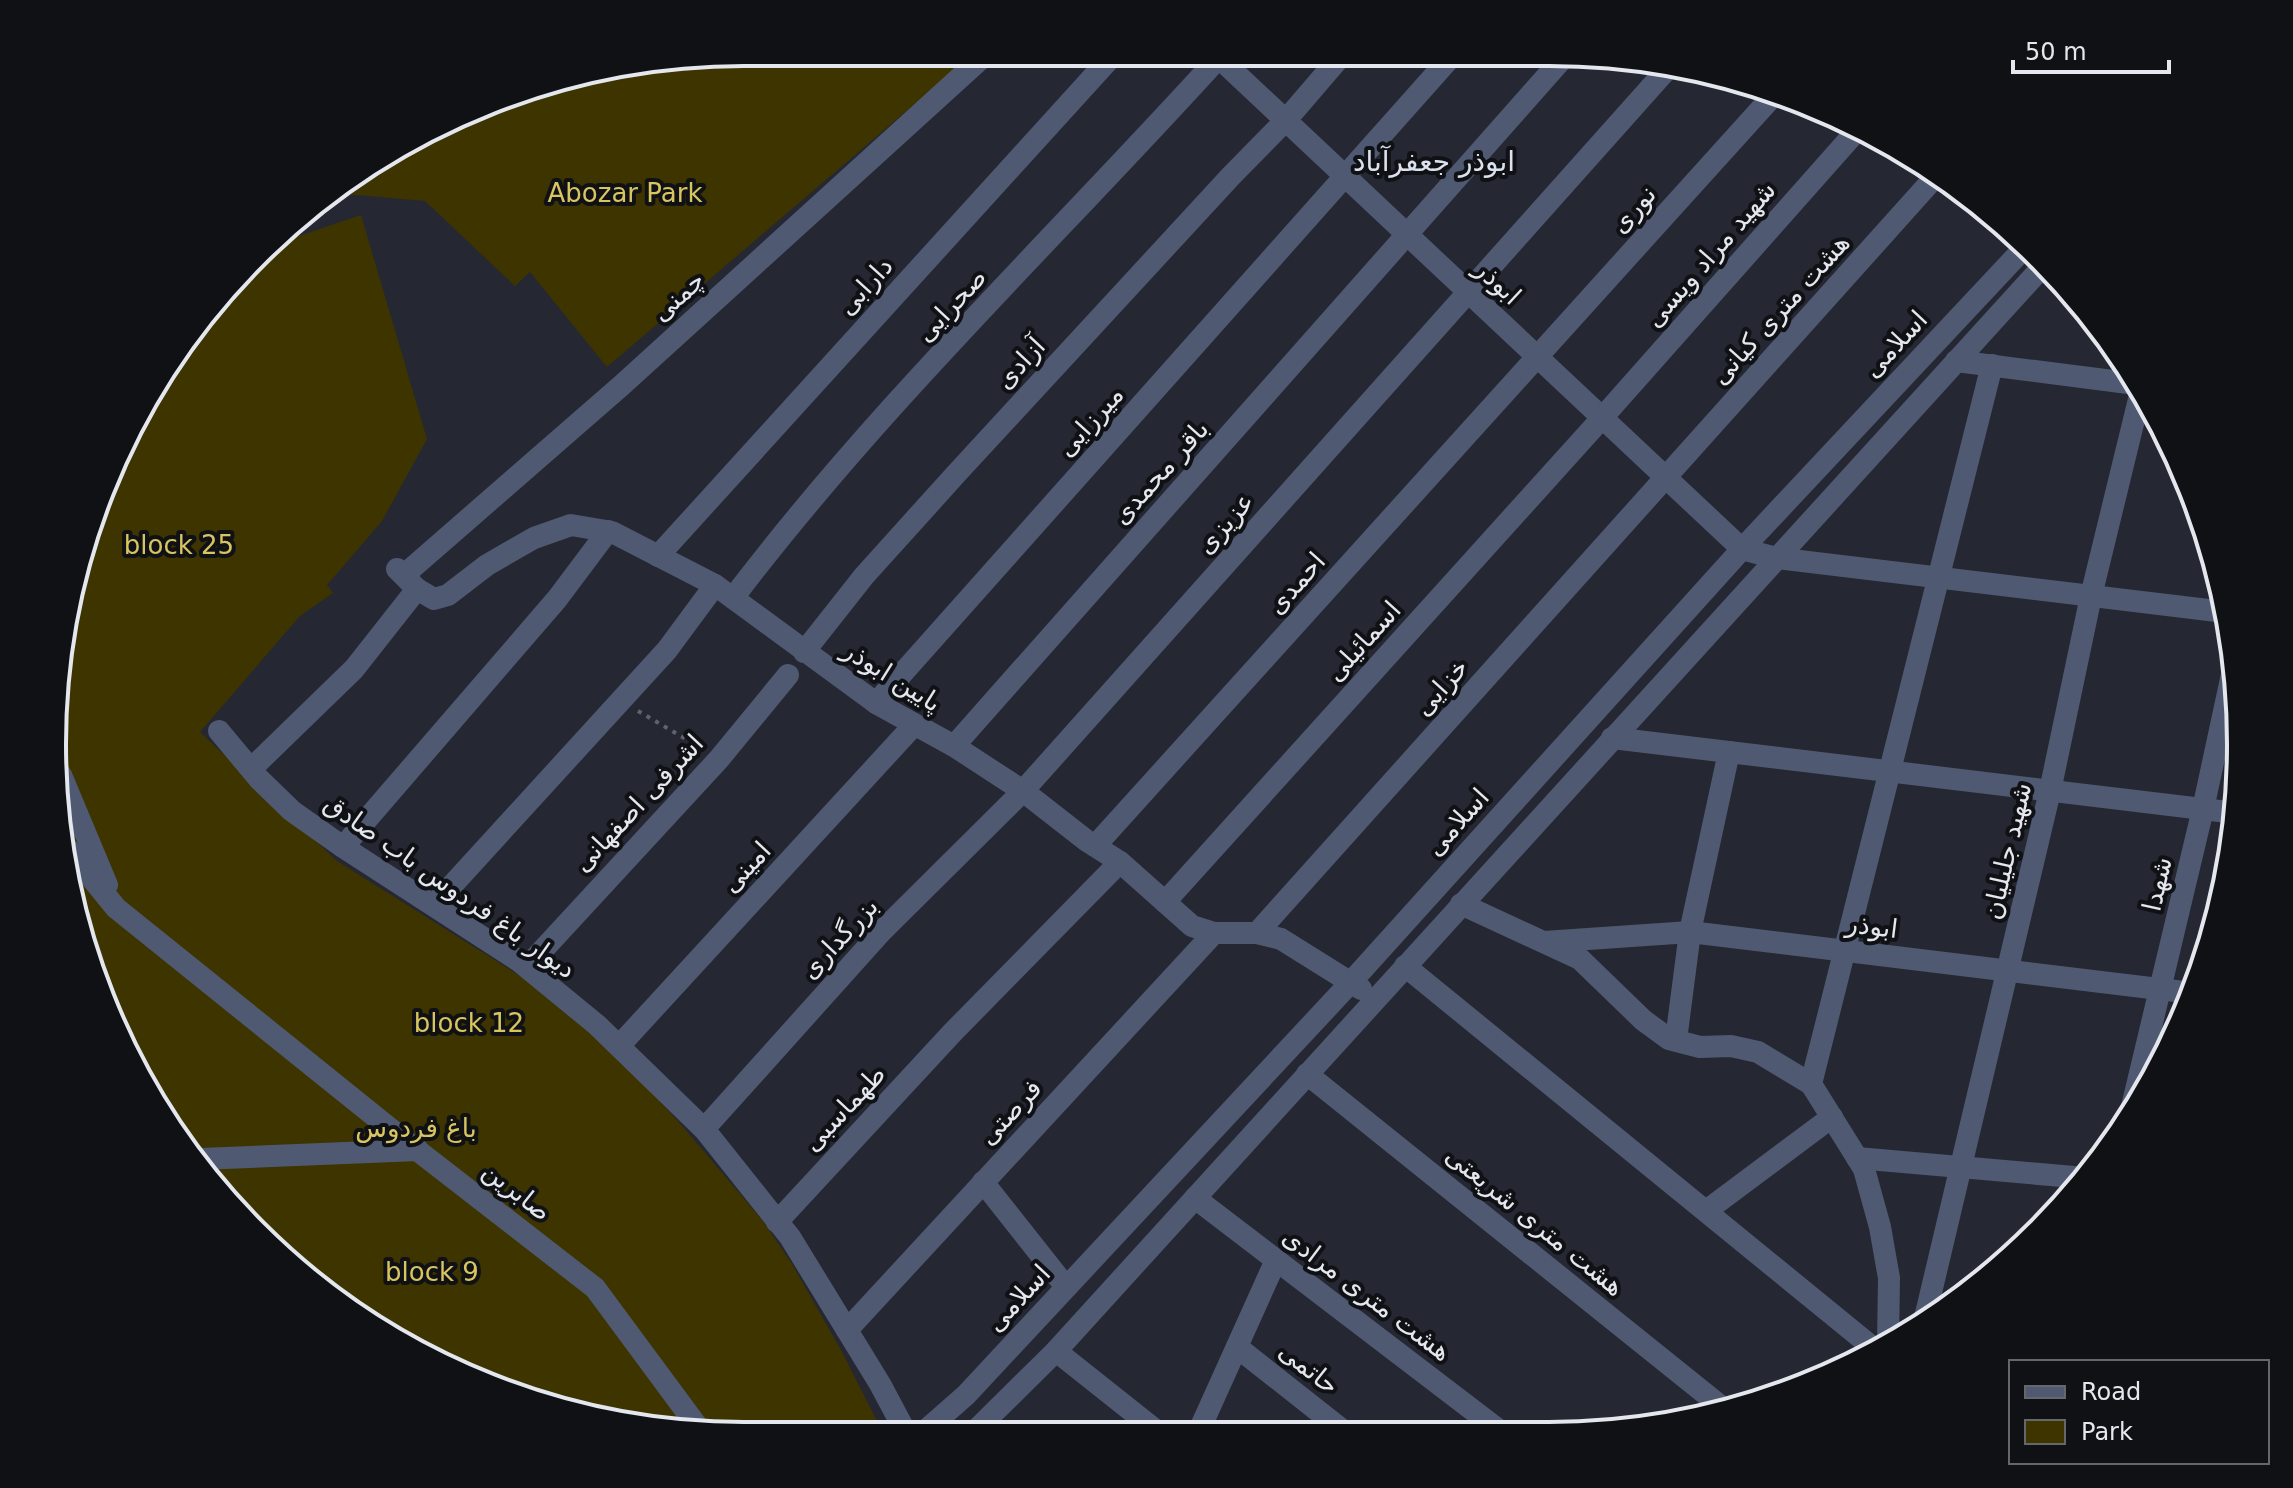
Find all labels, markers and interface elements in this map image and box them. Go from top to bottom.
scale bar [2013,24,2169,74]
text: 50 m [2025,38,2087,66]
district label: ابوذر جعفرآباد [1353,145,1515,178]
street label: شهید مراد ویسی [1638,175,1782,334]
park label: Abozar Park [548,178,702,208]
street label: نوری [1604,179,1663,240]
street label: هشت متری کیانی [1704,227,1856,391]
street label: دارابی [831,251,899,321]
street label: ابوذر [1467,252,1527,311]
street label: صحرایی [910,262,993,349]
street label: چمنی [645,265,711,327]
street label: اسلامی [1857,304,1933,384]
street label: آزادی [988,329,1052,395]
street label: میرزایی [1050,379,1130,463]
street label: باقر محمدی [1105,414,1215,531]
street label: عزیزی [1190,486,1261,560]
park label: block 25 [124,530,234,560]
street label: احمدی [1261,546,1331,620]
street label: اسمائیلی [1319,595,1407,687]
street label: پایین ابوذر [835,633,947,719]
street label: خزایی [1408,652,1475,722]
street label: اشرفی اصفهانی [567,728,710,879]
street label: شهید جلیلیان [1977,780,2038,923]
street label: اسلامی [1419,782,1495,862]
street label: دیوار باغ فردوس باب صادق [318,788,581,985]
street label: امینی [715,835,777,899]
street label: شهدا [2136,854,2179,914]
street label: بزرگداری [794,891,885,986]
street label: ابوذر [1842,908,1900,945]
park label: block 12 [414,1008,524,1038]
street label: طهماسبی [797,1059,892,1158]
street label: فرصتی [972,1073,1048,1152]
park label: باغ فردوس [355,1113,477,1144]
street label: هشت متری شریعتی [1439,1140,1630,1303]
street label: صابرین [476,1155,557,1228]
street label: هشت متری مرادی [1276,1221,1457,1368]
park label: block 9 [385,1257,479,1287]
street label: اسلامی [980,1258,1056,1338]
street label: حاتمی [1273,1335,1345,1401]
legend [2009,1360,2269,1464]
text: Road [2081,1378,2141,1406]
text: Park [2081,1418,2133,1446]

